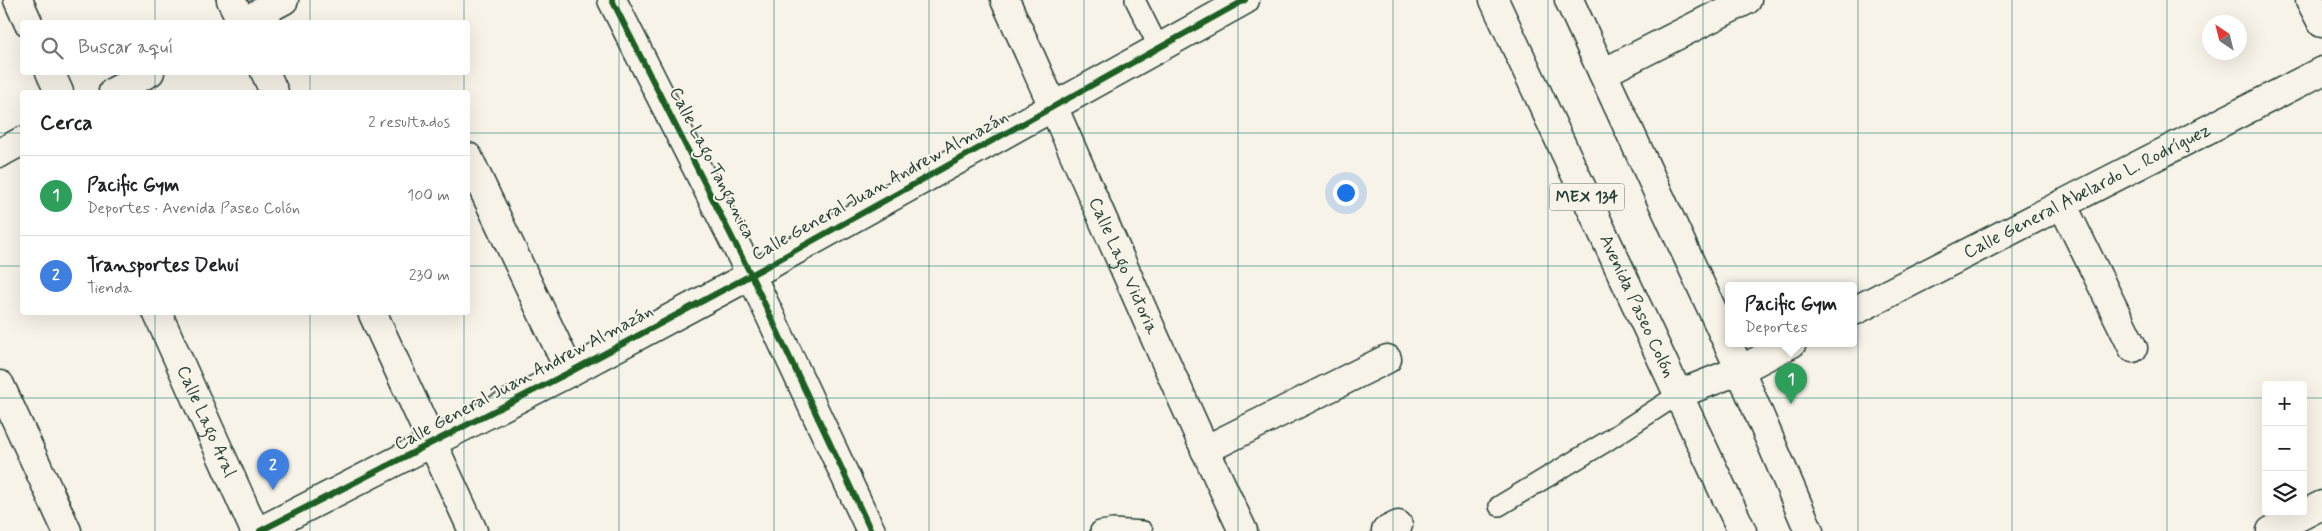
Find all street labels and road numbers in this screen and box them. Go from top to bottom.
street label: Calle Lago Tanganica [662,83,761,244]
street label: Calle General Juan Andrew Almazán [747,105,1013,267]
street label: Calle General Abelardo L. Rodríguez [1959,118,2215,265]
road number: MEX 134 [1550,183,1624,210]
street label: Calle Lago Victoria [1083,194,1164,338]
street label: Avenida Paseo Colón [1593,231,1681,382]
street label: Calle General Juan Andrew Almazán [390,299,658,457]
street label: Calle Lago Aral [171,362,241,481]

